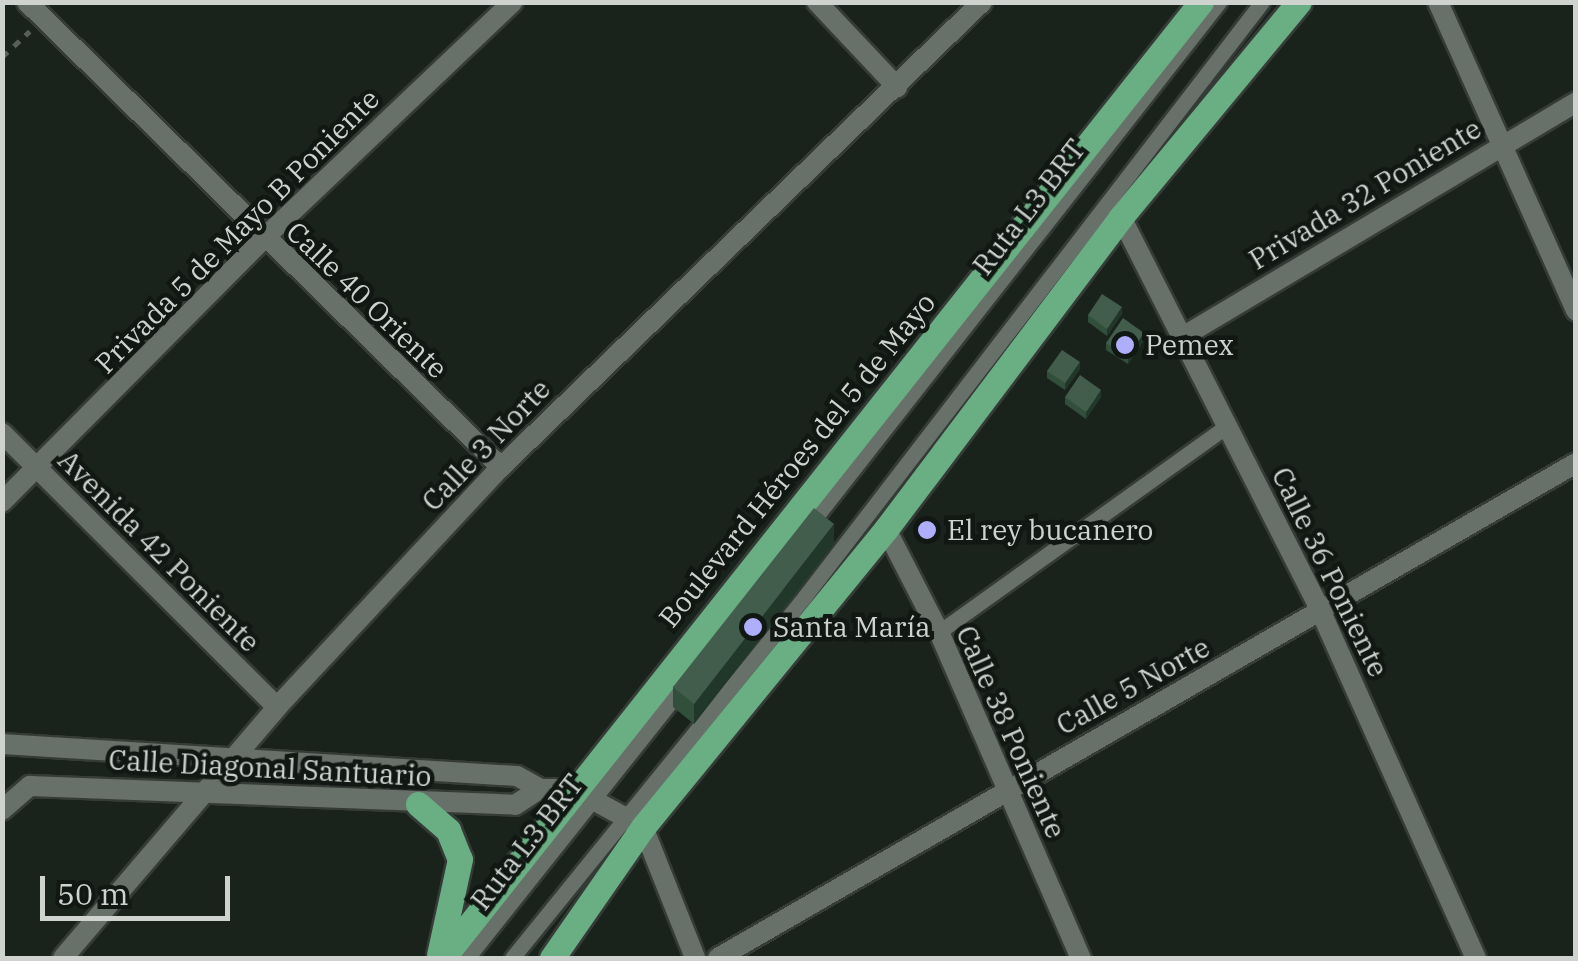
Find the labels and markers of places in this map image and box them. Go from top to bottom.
place label: Pemex [1145,328,1234,362]
marker: Pemex [1114,334,1136,356]
place label: El rey bucanero [947,513,1153,547]
marker: El rey bucanero [916,519,938,541]
place label: Santa María [773,610,931,644]
marker: Santa María [742,616,764,638]

